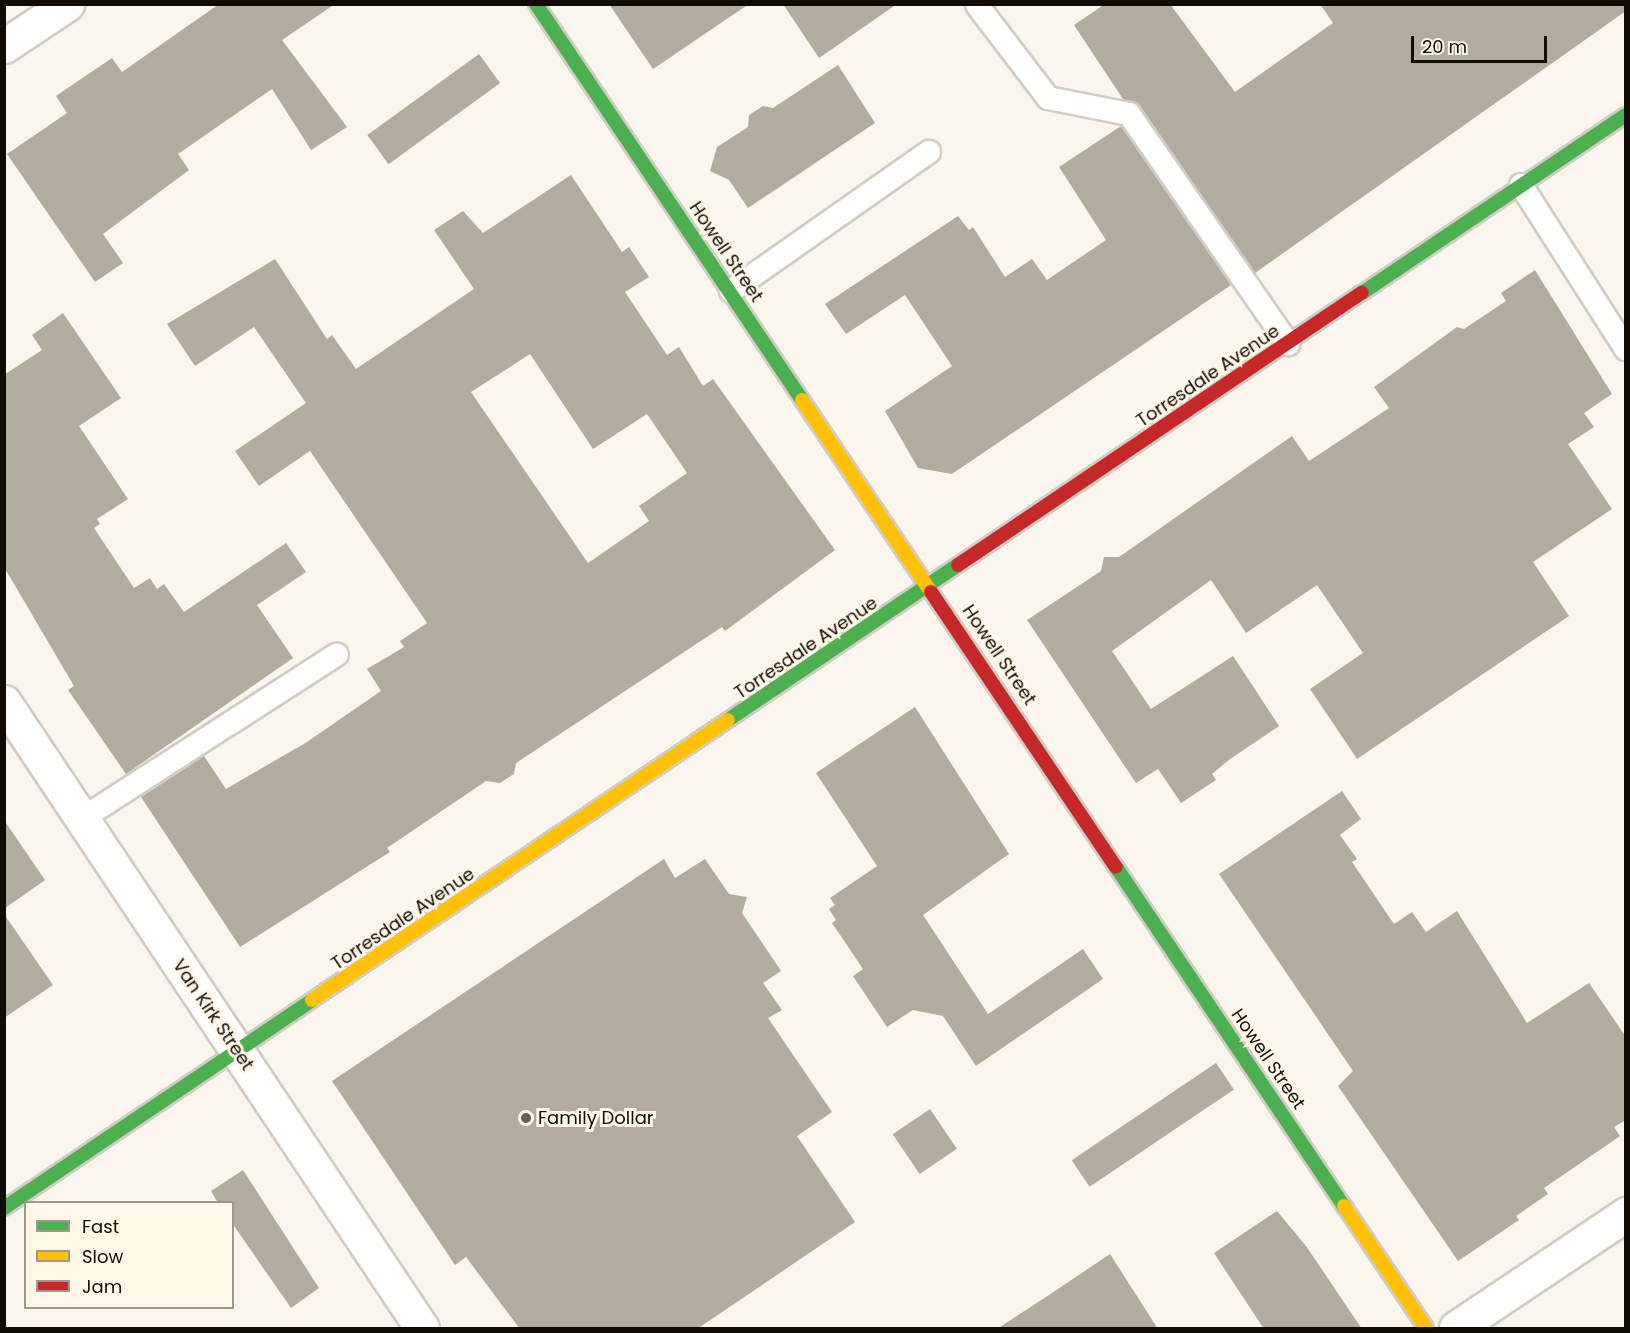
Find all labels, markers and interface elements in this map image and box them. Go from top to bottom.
scale bar [1414,24,1550,62]
text: 20 m [1422,34,1467,59]
street label: Howell Street [685,198,767,306]
street label: Torresdale Avenue [1133,320,1283,432]
street label: Torresdale Avenue [731,592,881,704]
street label: Howell Street [958,601,1040,709]
street label: Torresdale Avenue [328,863,478,975]
street label: Van Kirk Street [168,955,258,1075]
street label: Howell Street [1227,1005,1309,1113]
place label: Family Dollar [538,1107,654,1129]
marker: Family Dollar [519,1111,533,1125]
legend [24,1201,234,1309]
text: Fast [82,1214,119,1239]
text: Slow [82,1244,123,1269]
text: Jam [82,1274,122,1299]

